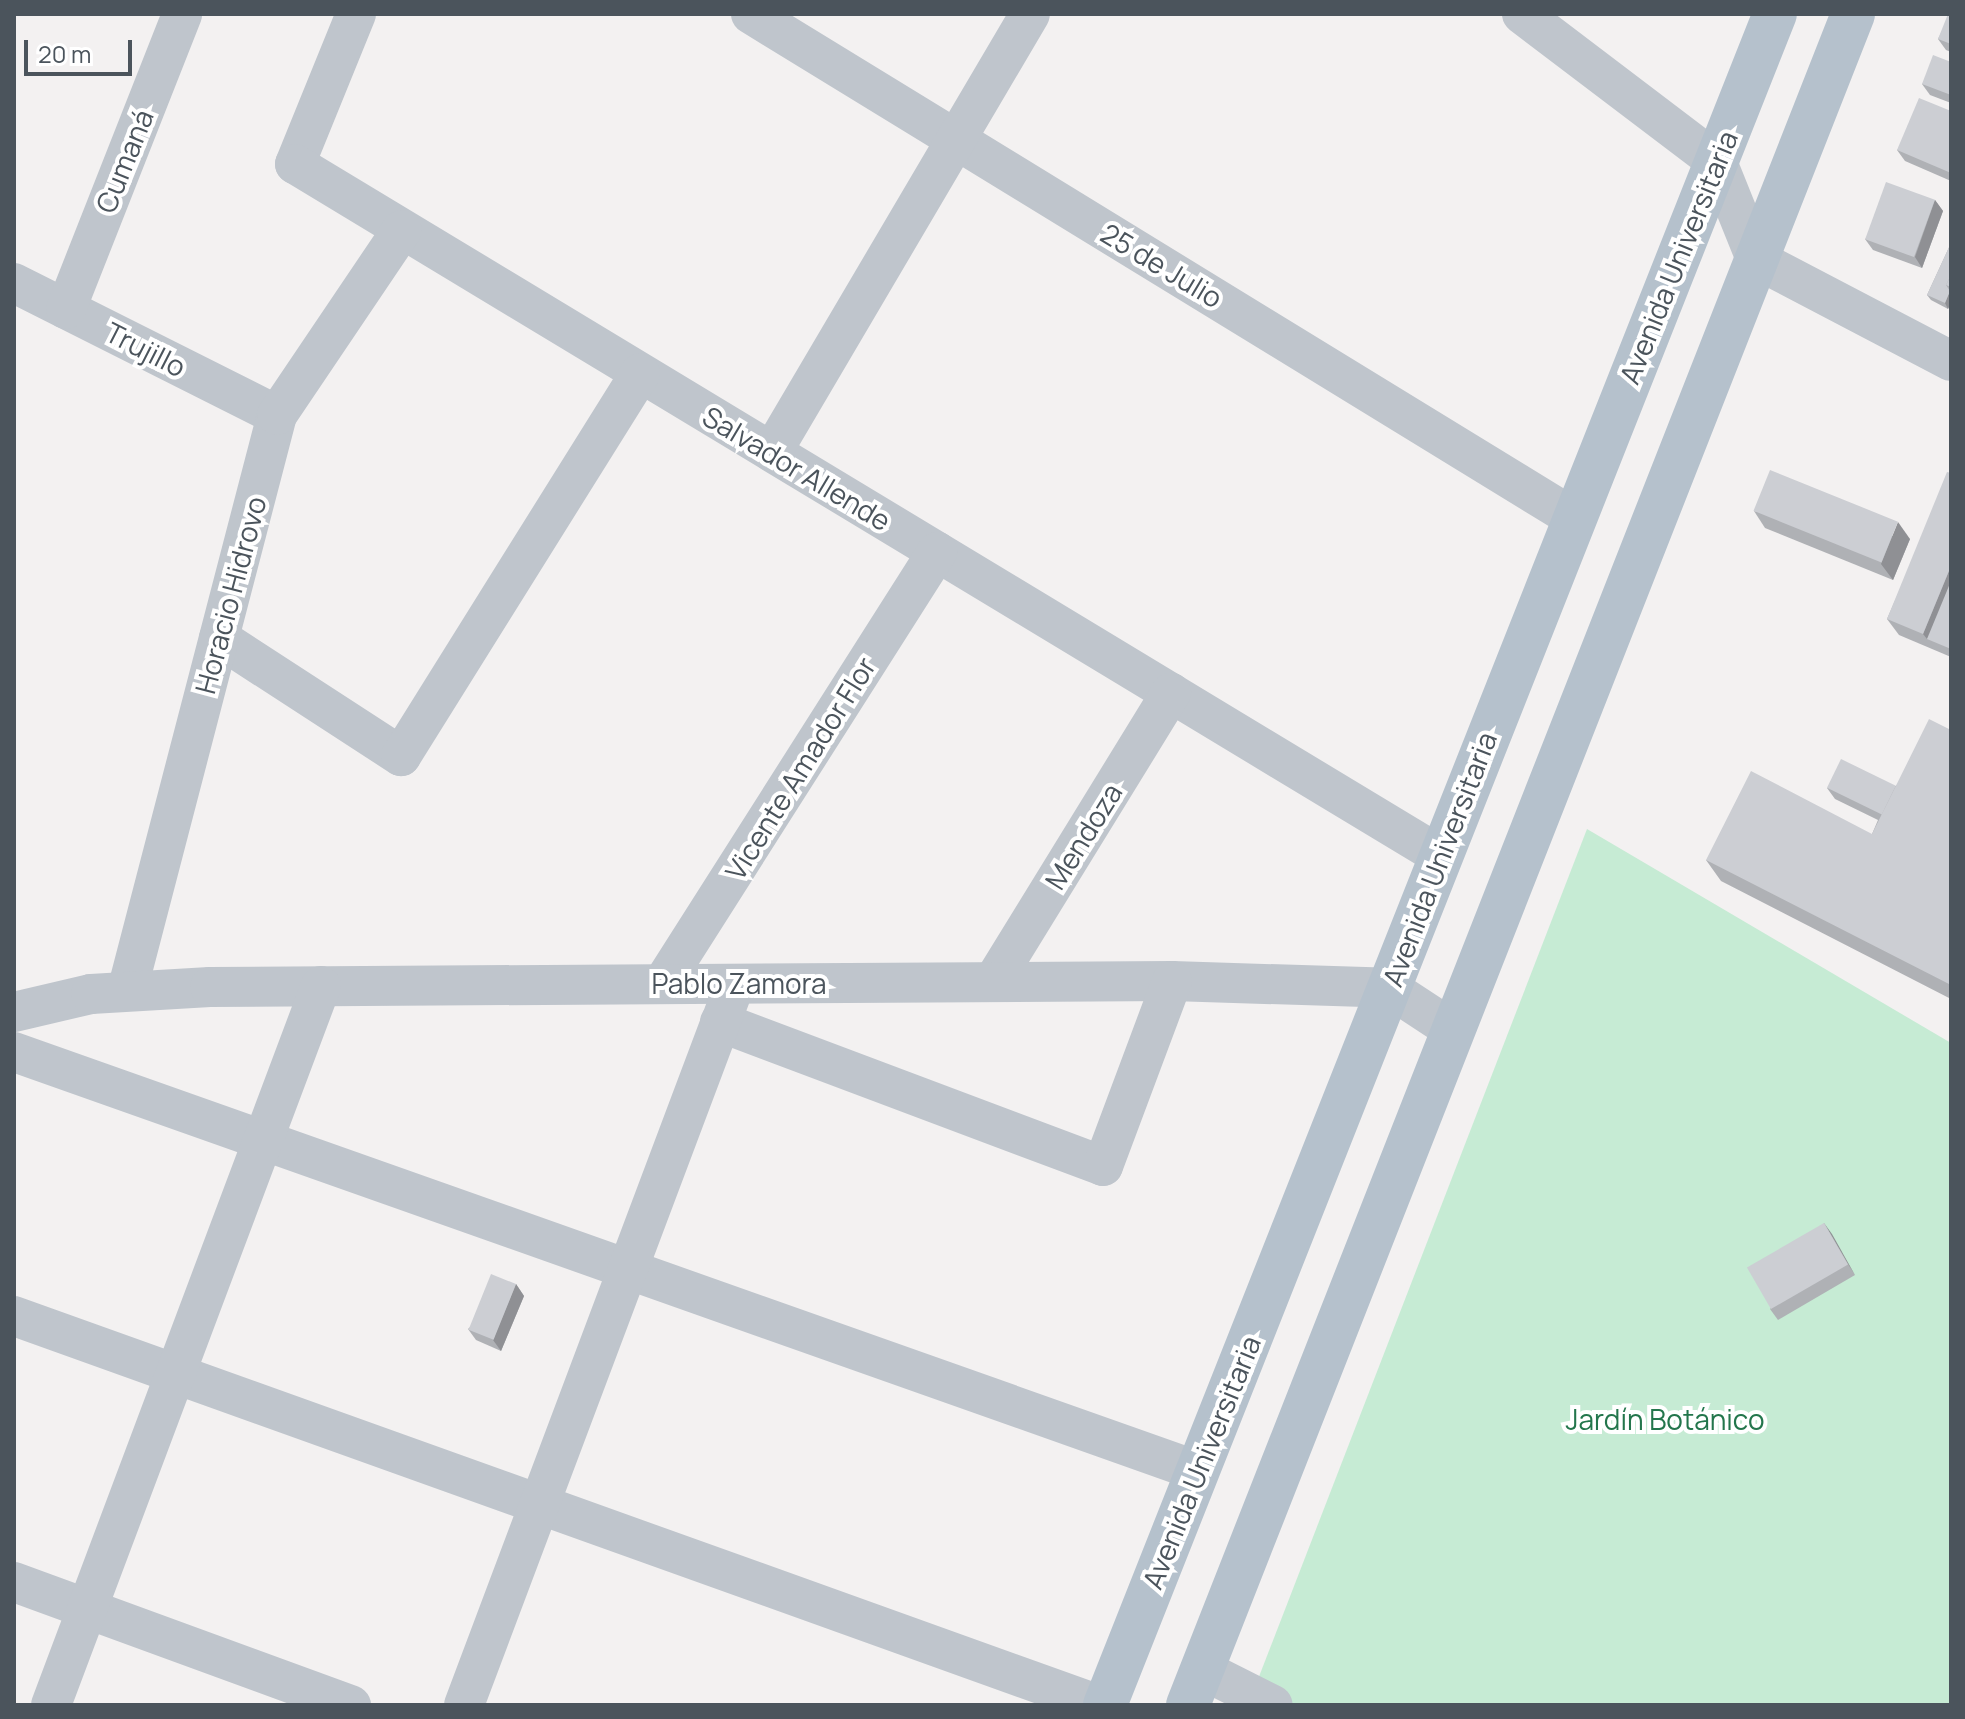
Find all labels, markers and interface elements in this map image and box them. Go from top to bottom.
scale bar [28,24,136,74]
text: 20 m [38,37,91,70]
street label: Cumaná [88,105,160,217]
street label: Avenida Universitaria [1612,126,1744,388]
street label: 25 de Julio [1095,216,1229,314]
street label: Trujillo [100,315,192,383]
street label: Salvador Allende [697,399,897,537]
street label: Horacio Hidrovo [188,493,272,697]
street label: Vicente Amador Flor [718,650,882,886]
street label: Avenida Universitaria [1375,727,1503,991]
street label: Mendoza [1037,777,1129,895]
street label: Pablo Zamora [651,966,827,1000]
street label: Avenida Universitaria [1135,1331,1267,1593]
park label: Jardín Botánico [1565,1402,1765,1436]

